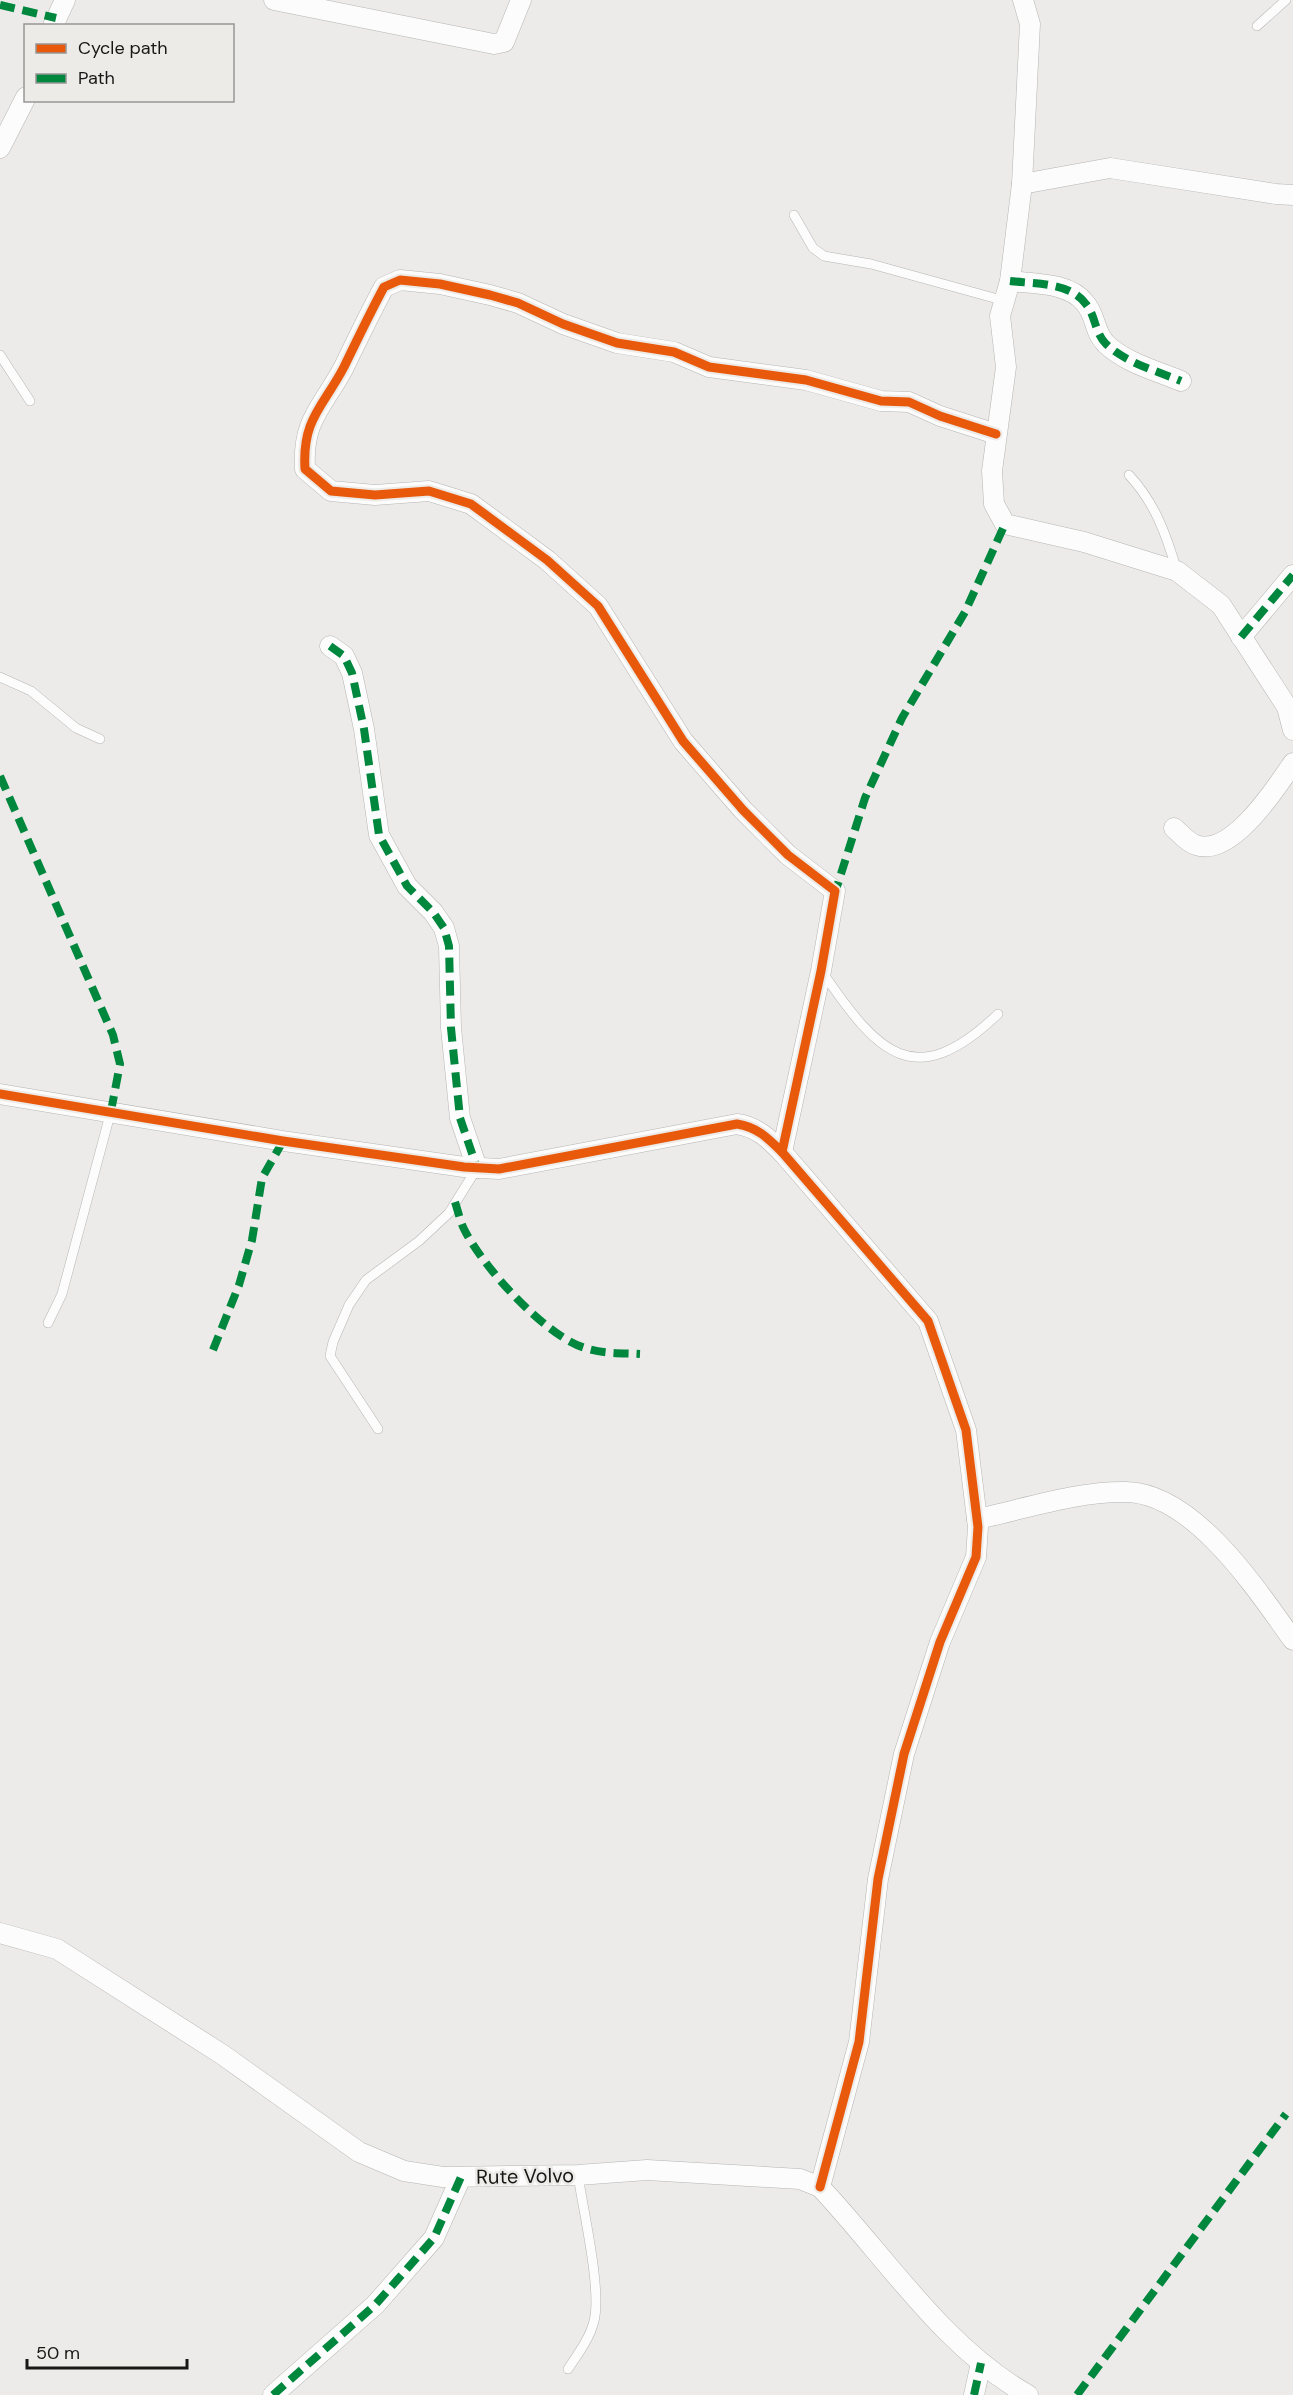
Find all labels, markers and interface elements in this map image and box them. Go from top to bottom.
legend [24,24,234,102]
text: Cycle path [78,36,168,60]
text: Path [78,66,115,90]
street label: Rute Volvo [476,2162,574,2190]
scale bar [27,2332,188,2370]
text: 50 m [36,2341,80,2365]

